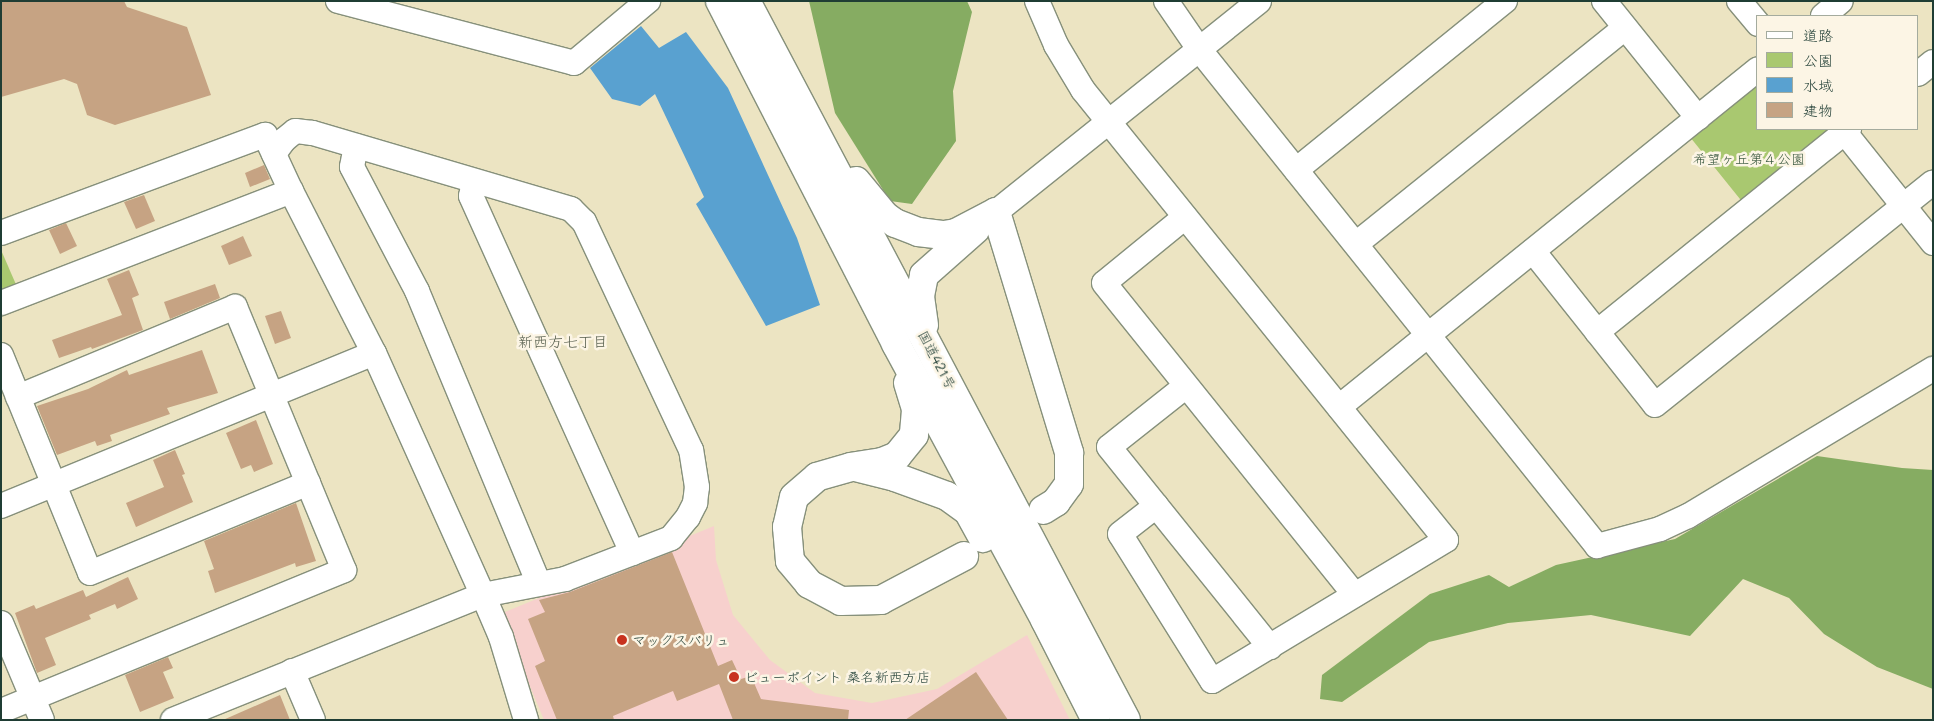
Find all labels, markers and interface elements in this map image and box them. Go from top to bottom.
legend [1756,15,1919,130]
text: 道路 [1803,25,1833,45]
text: 公園 [1803,50,1833,70]
text: 水域 [1803,75,1833,95]
text: 建物 [1803,100,1833,120]
park label: 希望ヶ丘第４公園 [1693,151,1805,167]
street label: 国道421号 [914,328,960,392]
district label: 新西方七丁目 [518,333,608,351]
place label: マックスバリュ [632,632,730,648]
marker: マックスバリュ [616,634,628,646]
place label: ビューポイント 桑名新西方店 [744,669,930,685]
marker: ビューポイント 桑名新西方店 [728,671,740,683]

